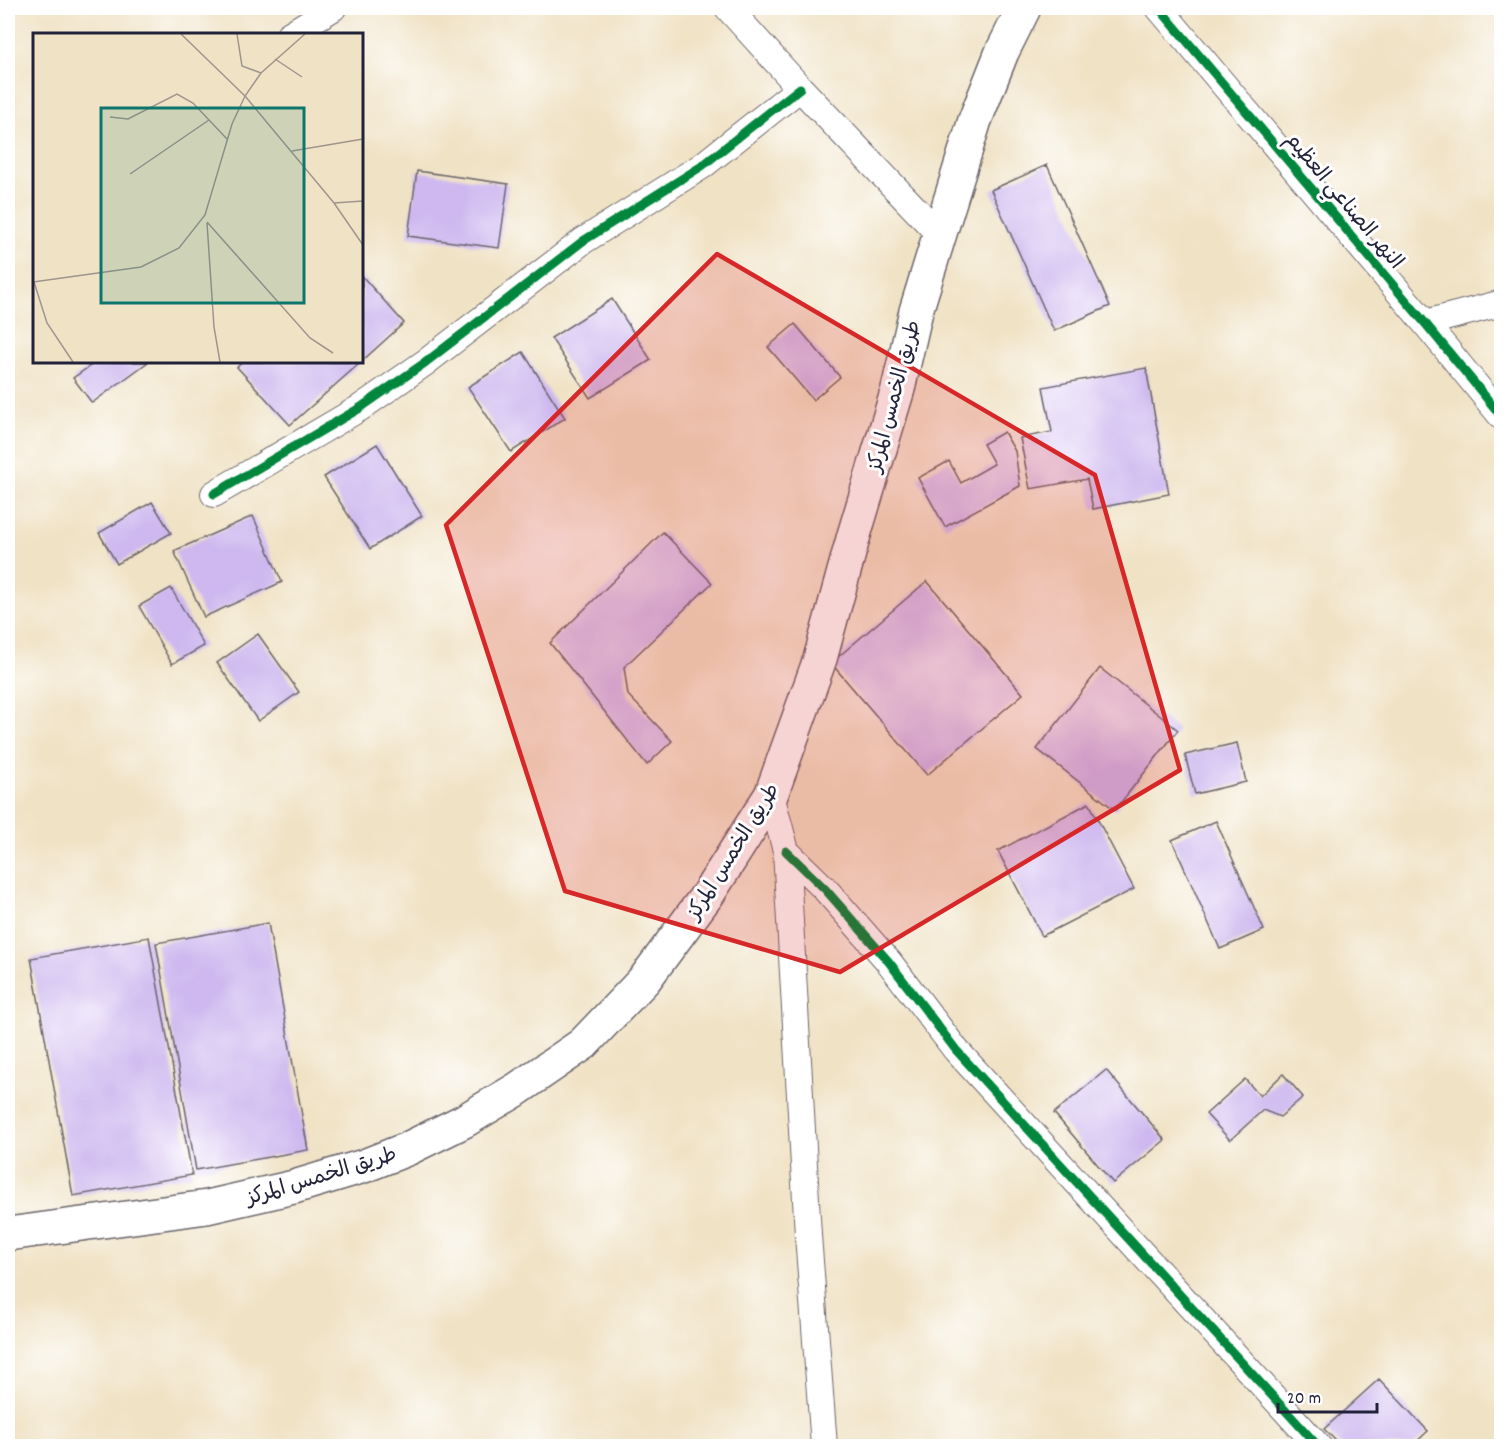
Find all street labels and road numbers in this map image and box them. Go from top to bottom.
street label: النهر الصناعي العظيم [1276,127,1409,278]
street label: طريق الخمس المركز [861,317,931,478]
street label: طريق الخمس المركز [679,778,789,929]
street label: طريق الخمس المركز [241,1141,401,1216]

